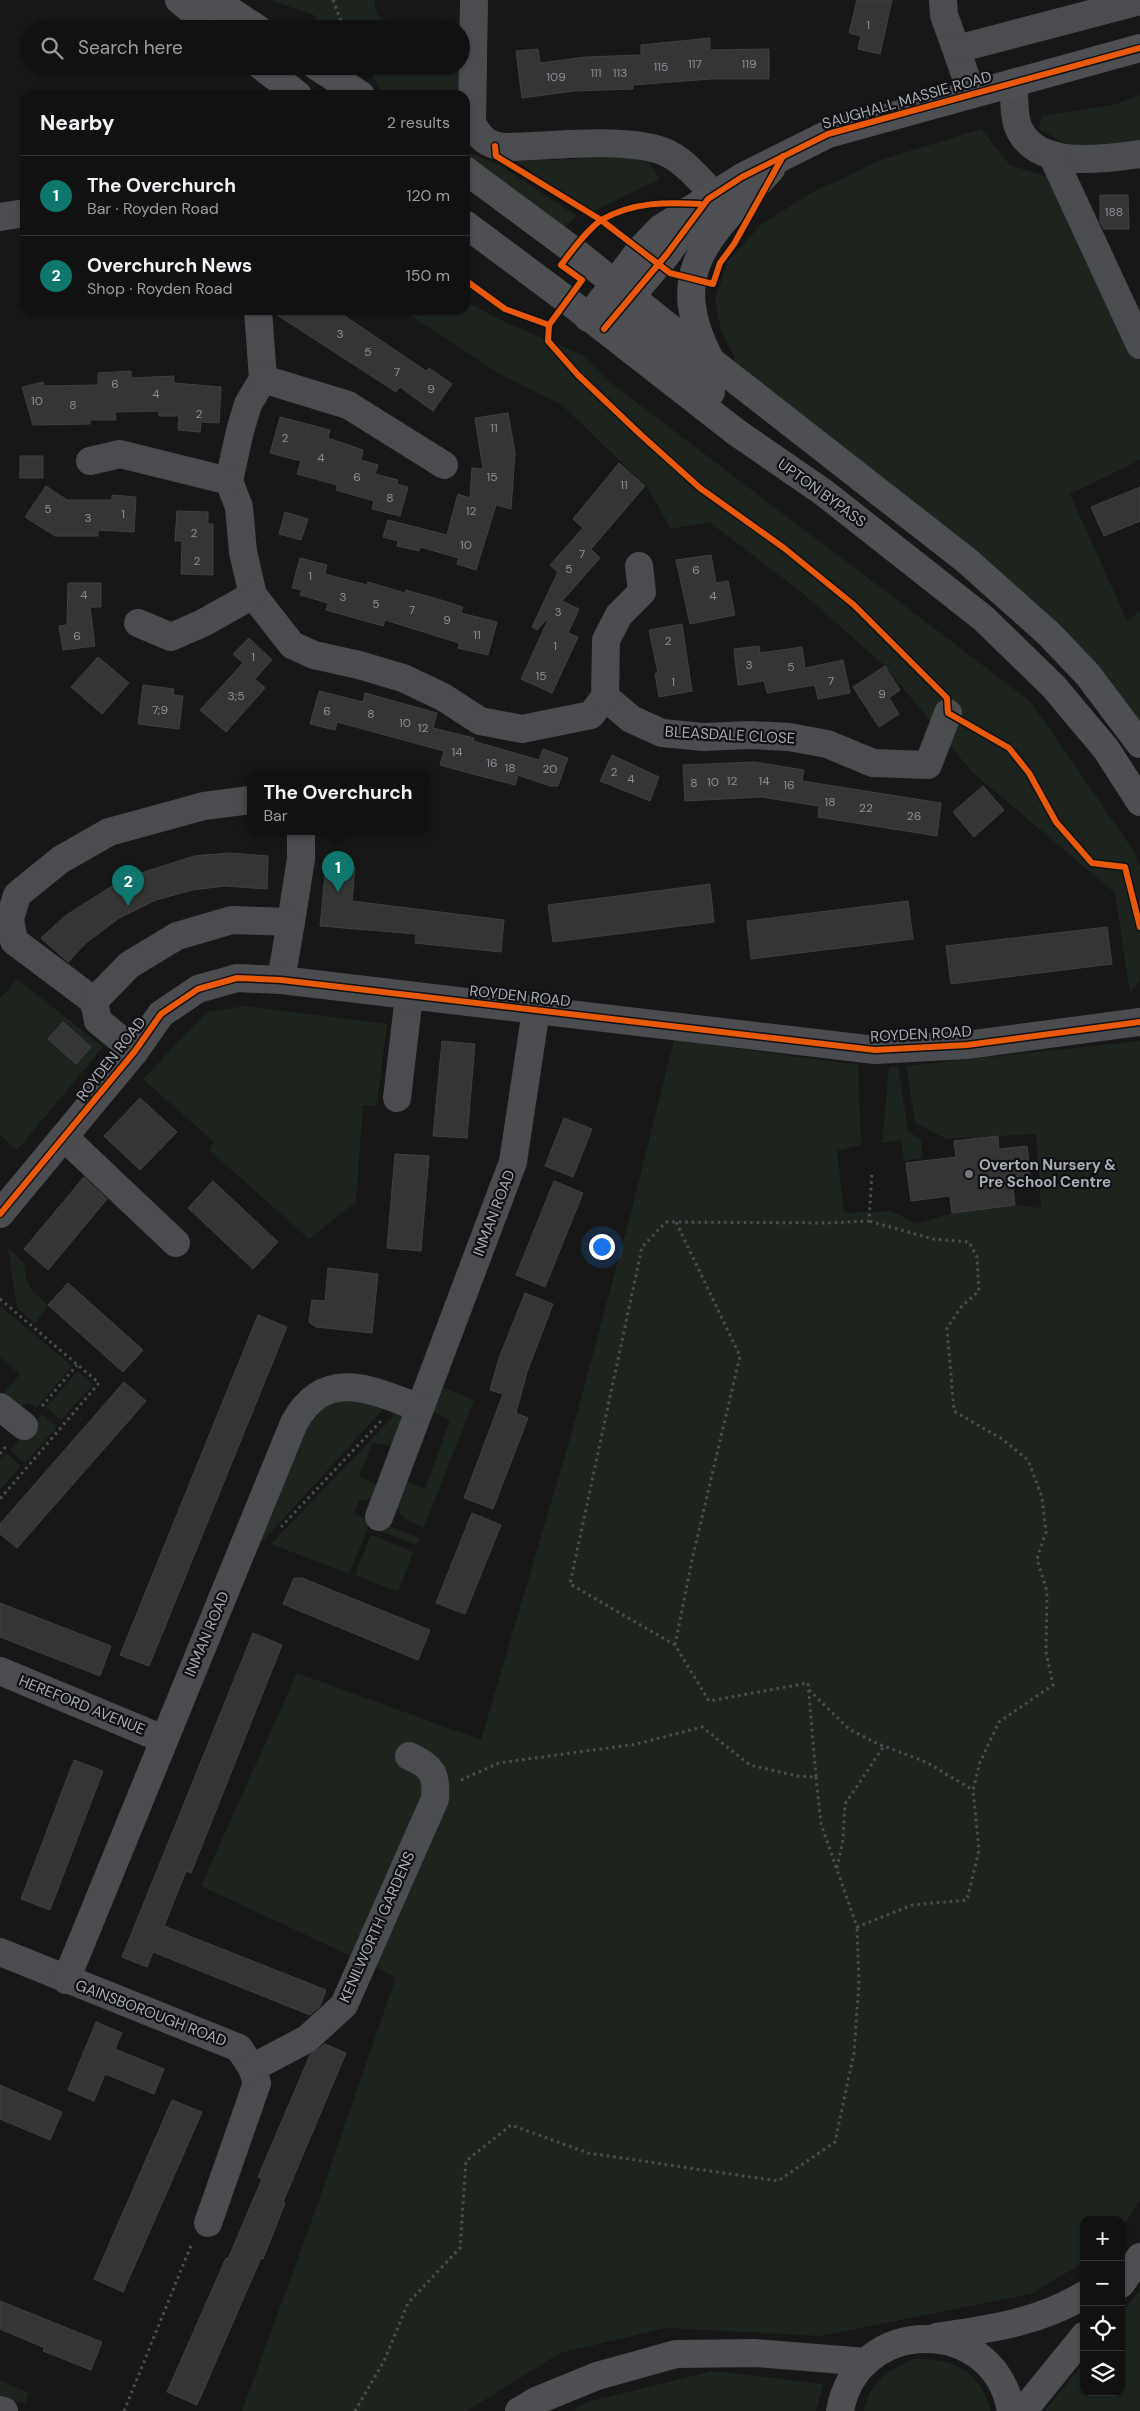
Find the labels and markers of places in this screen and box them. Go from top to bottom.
pin: 1 [322,851,354,892]
pin: 2 [112,865,144,906]
place label: Overton Nursery & Pre School Centre [979,1155,1116,1192]
marker: Overton Nursery & Pre School Centre [963,1168,975,1180]

